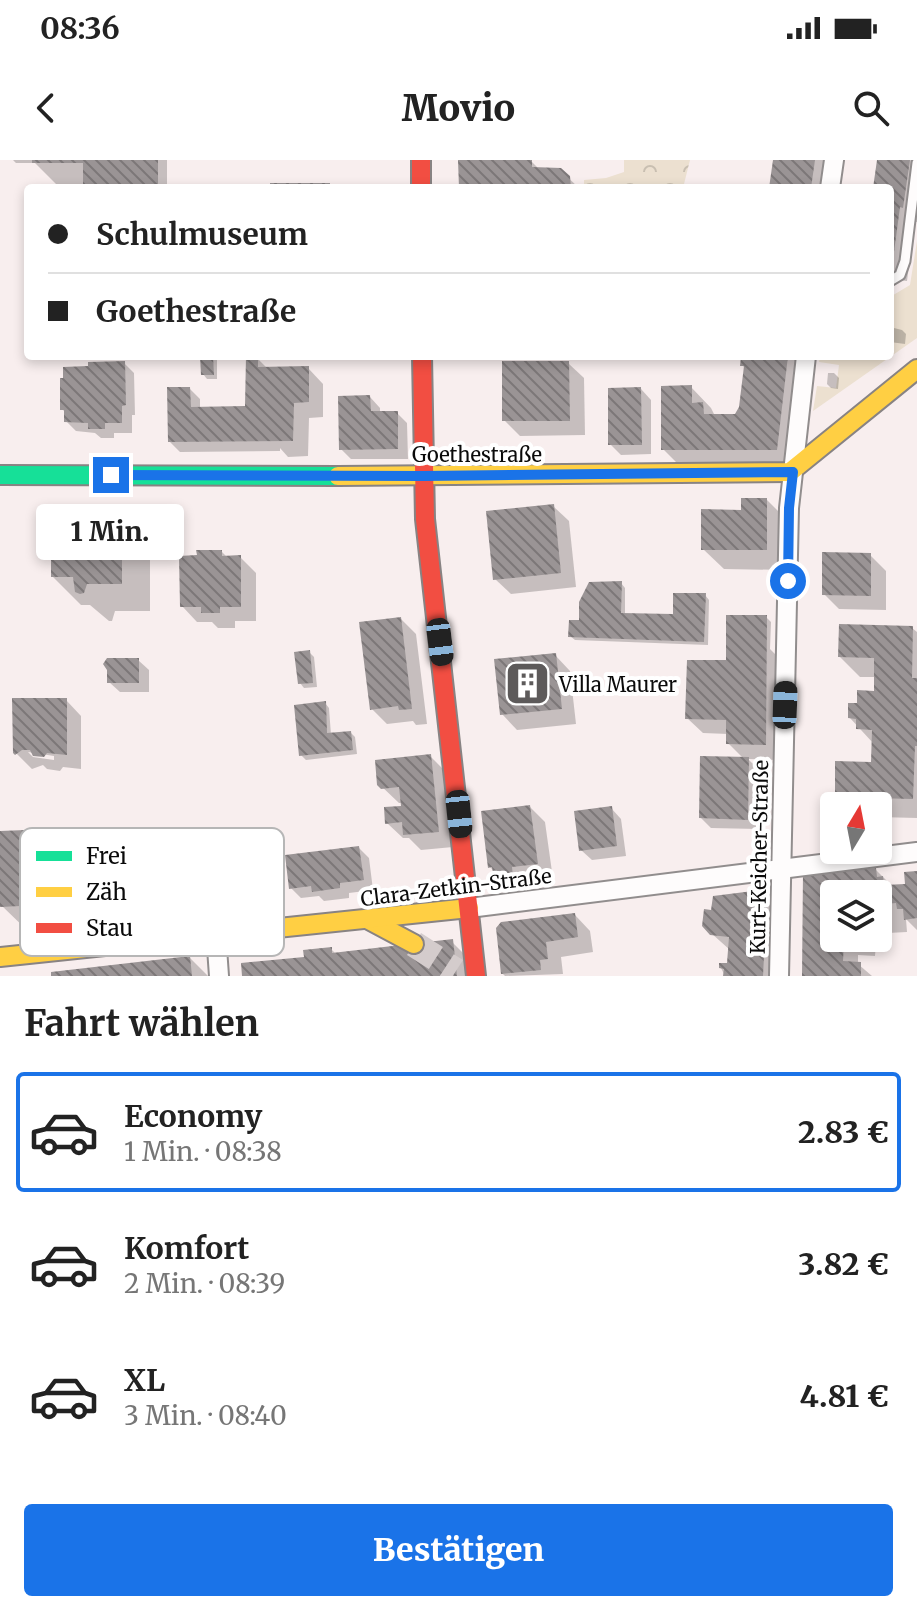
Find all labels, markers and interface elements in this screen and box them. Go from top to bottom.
text: 08:36 [40,9,120,47]
icon: back [24,86,68,130]
text: Movio [402,86,515,131]
icon: search [849,86,893,130]
text: Schulmuseum [96,215,308,253]
text: Goethestraße [96,292,296,330]
street label: Goethestraße [412,442,542,467]
route end [93,457,129,493]
callout: 1 Min. [37,503,185,559]
text: 1 Min. [71,515,149,548]
route start [770,563,806,599]
car [425,617,455,667]
building icon: Villa Maurer [504,660,552,708]
place label: Villa Maurer [558,672,677,697]
car [772,681,798,729]
street label: Kurt-Keicher-Straße [745,760,773,954]
car [445,789,473,839]
north arrow [820,792,892,864]
map controls [820,792,892,952]
legend [20,828,284,956]
text: Frei [86,842,127,870]
street label: Clara-Zetkin-Straße [359,863,553,911]
text: Zäh [86,878,127,906]
button: layers [820,880,892,952]
text: Stau [86,914,133,942]
text: Fahrt wählen [24,1001,259,1046]
icon: car [28,1096,100,1168]
text: Economy [124,1097,262,1135]
text: 2.83 € [798,1113,889,1151]
text: 1 Min. · 08:38 [124,1135,282,1168]
icon: car [28,1228,100,1300]
text: Komfort [124,1229,249,1267]
text: 3.82 € [798,1245,889,1283]
text: 2 Min. · 08:39 [124,1267,285,1300]
icon: car [28,1360,100,1432]
text: XL [124,1361,165,1399]
text: 4.81 € [799,1377,889,1415]
text: 3 Min. · 08:40 [124,1399,287,1432]
button: Bestätigen [24,1504,893,1596]

